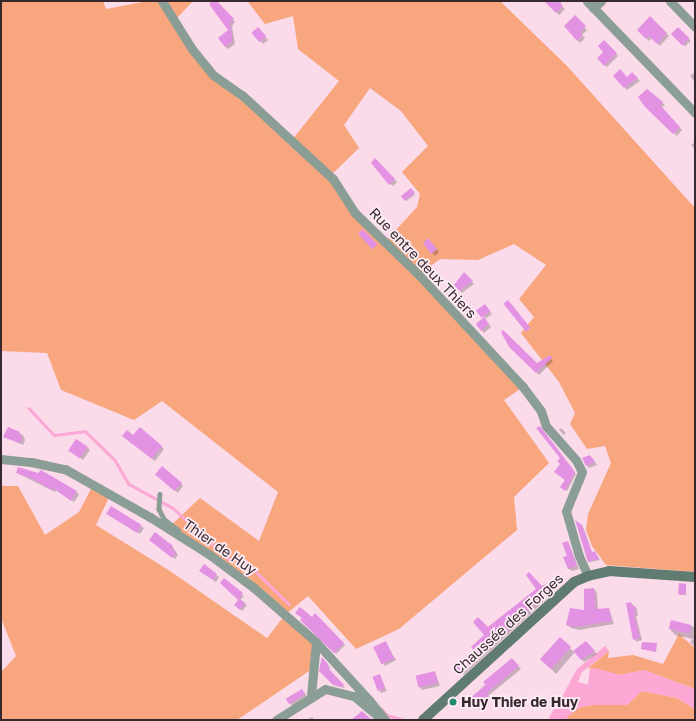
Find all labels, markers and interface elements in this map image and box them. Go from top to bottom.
street label: Rue entre deux Thiers [366,204,480,322]
street label: Thier de Huy [180,516,260,578]
street label: Chaussée des Forges [449,570,567,678]
place label: Huy Thier de Huy [461,694,578,710]
marker: Huy Thier de Huy [448,697,458,707]

